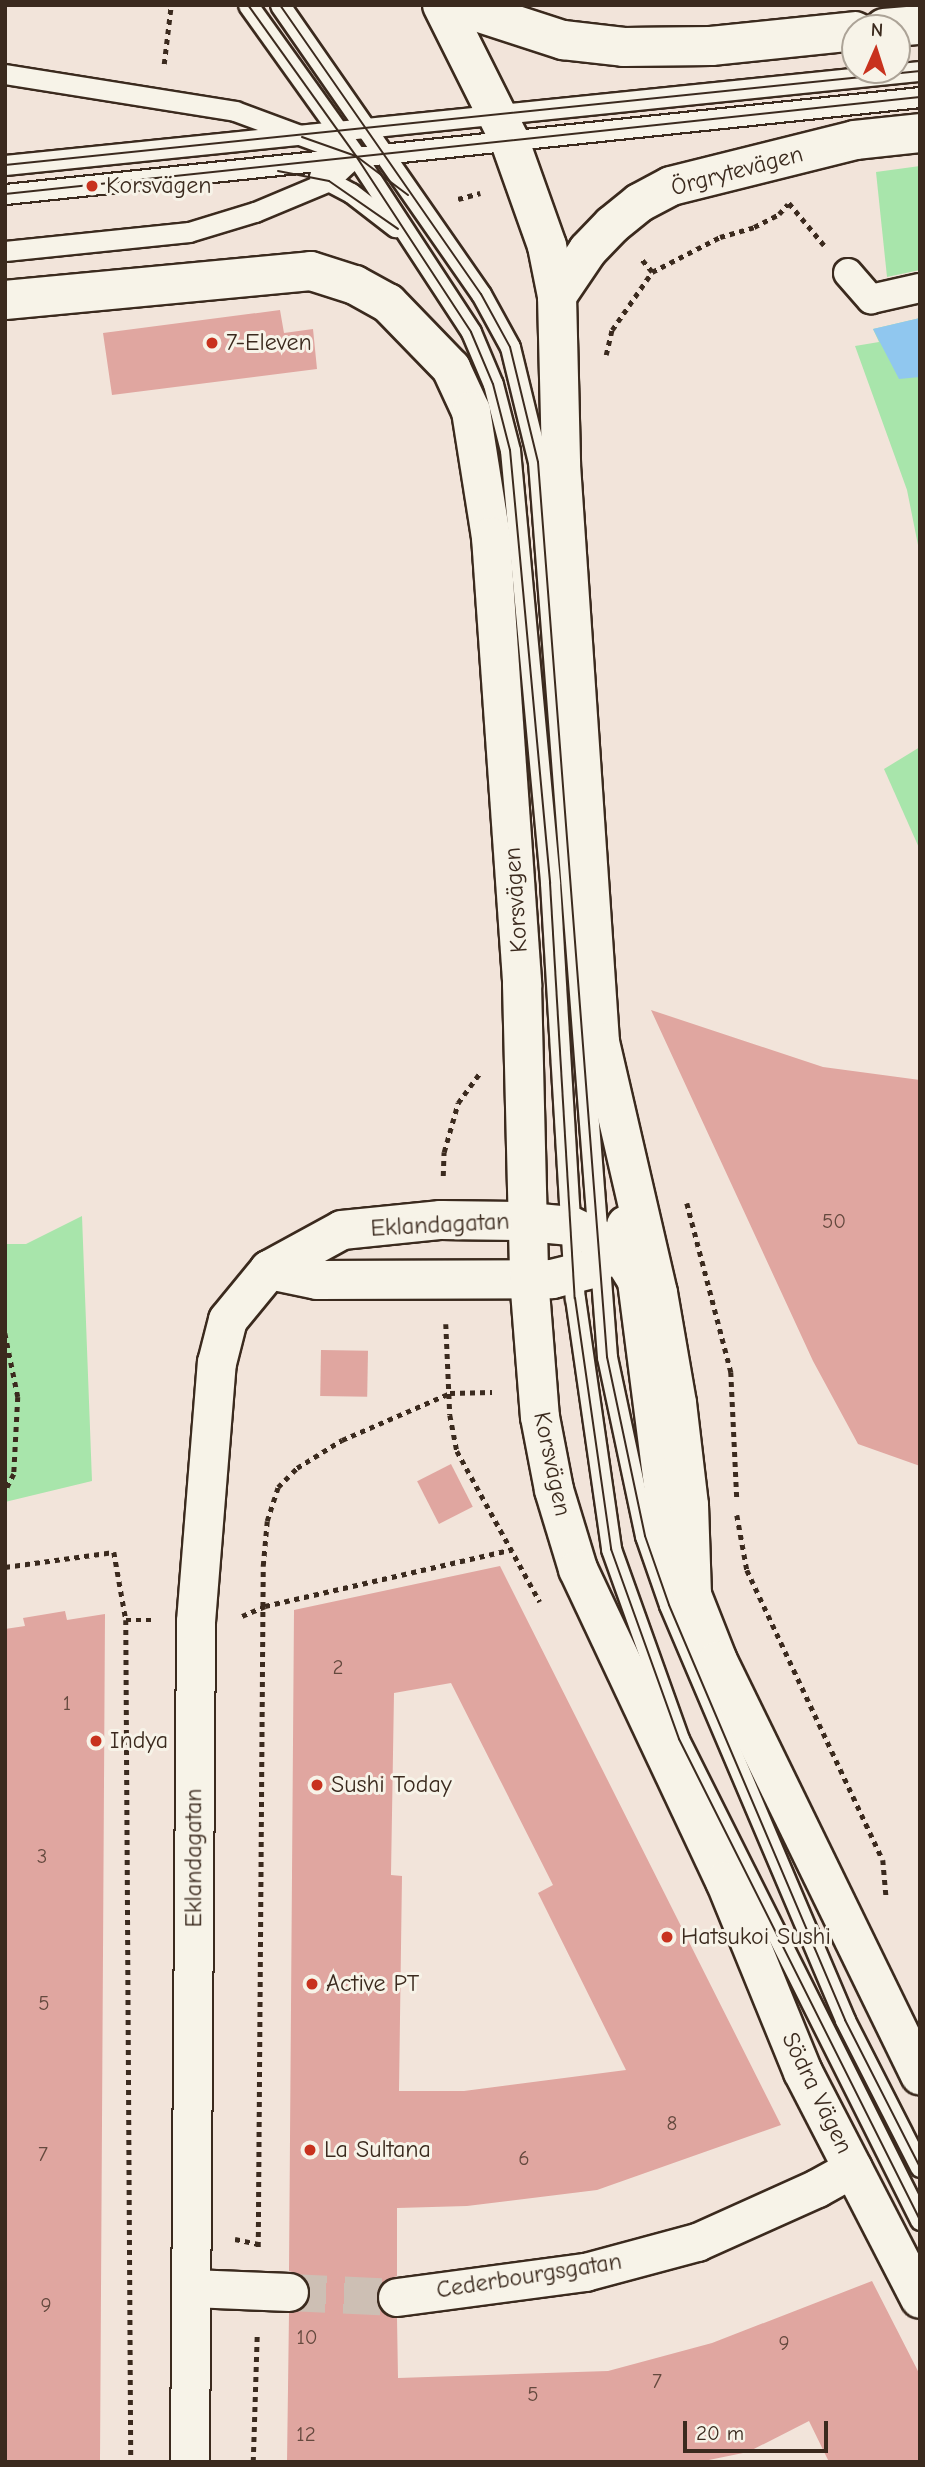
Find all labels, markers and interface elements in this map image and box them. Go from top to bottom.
north arrow [841,14,911,84]
text: N [870,19,884,41]
street label: Örgrytevägen [668,140,806,202]
place label: Korsvägen [106,172,212,200]
marker: Korsvägen [84,178,100,194]
place label: 7-Eleven [226,329,312,357]
marker: 7-Eleven [204,335,220,351]
street label: Korsvägen [498,846,534,954]
street label: Eklandagatan [370,1207,510,1243]
house number: 50 [822,1208,846,1234]
street label: Korsvägen [527,1409,577,1519]
house number: 2 [333,1654,343,1680]
house number: 1 [63,1690,71,1716]
place label: Indya [110,1727,168,1755]
marker: Indya [88,1733,104,1749]
place label: Sushi Today [331,1771,452,1799]
marker: Sushi Today [309,1777,325,1793]
street label: Eklandagatan [180,1788,208,1928]
house number: 3 [37,1843,47,1869]
place label: Hatsukoi Sushi [681,1923,831,1951]
marker: Hatsukoi Sushi [659,1929,675,1945]
place label: Active PT [326,1970,419,1998]
marker: Active PT [304,1976,320,1992]
house number: 5 [38,1990,50,2016]
street label: Södra Vägen [775,2028,859,2158]
house number: 8 [667,2110,677,2136]
place label: La Sultana [324,2136,431,2164]
house number: 7 [38,2141,48,2167]
marker: La Sultana [302,2142,318,2158]
house number: 6 [518,2145,530,2171]
street label: Cederbourgsgatan [434,2247,624,2305]
house number: 9 [40,2292,52,2318]
house number: 10 [296,2324,318,2350]
house number: 9 [778,2330,790,2356]
house number: 7 [652,2368,662,2394]
house number: 5 [527,2381,539,2407]
scale bar [687,2408,832,2452]
house number: 12 [296,2421,316,2447]
text: 20 m [696,2421,744,2445]

